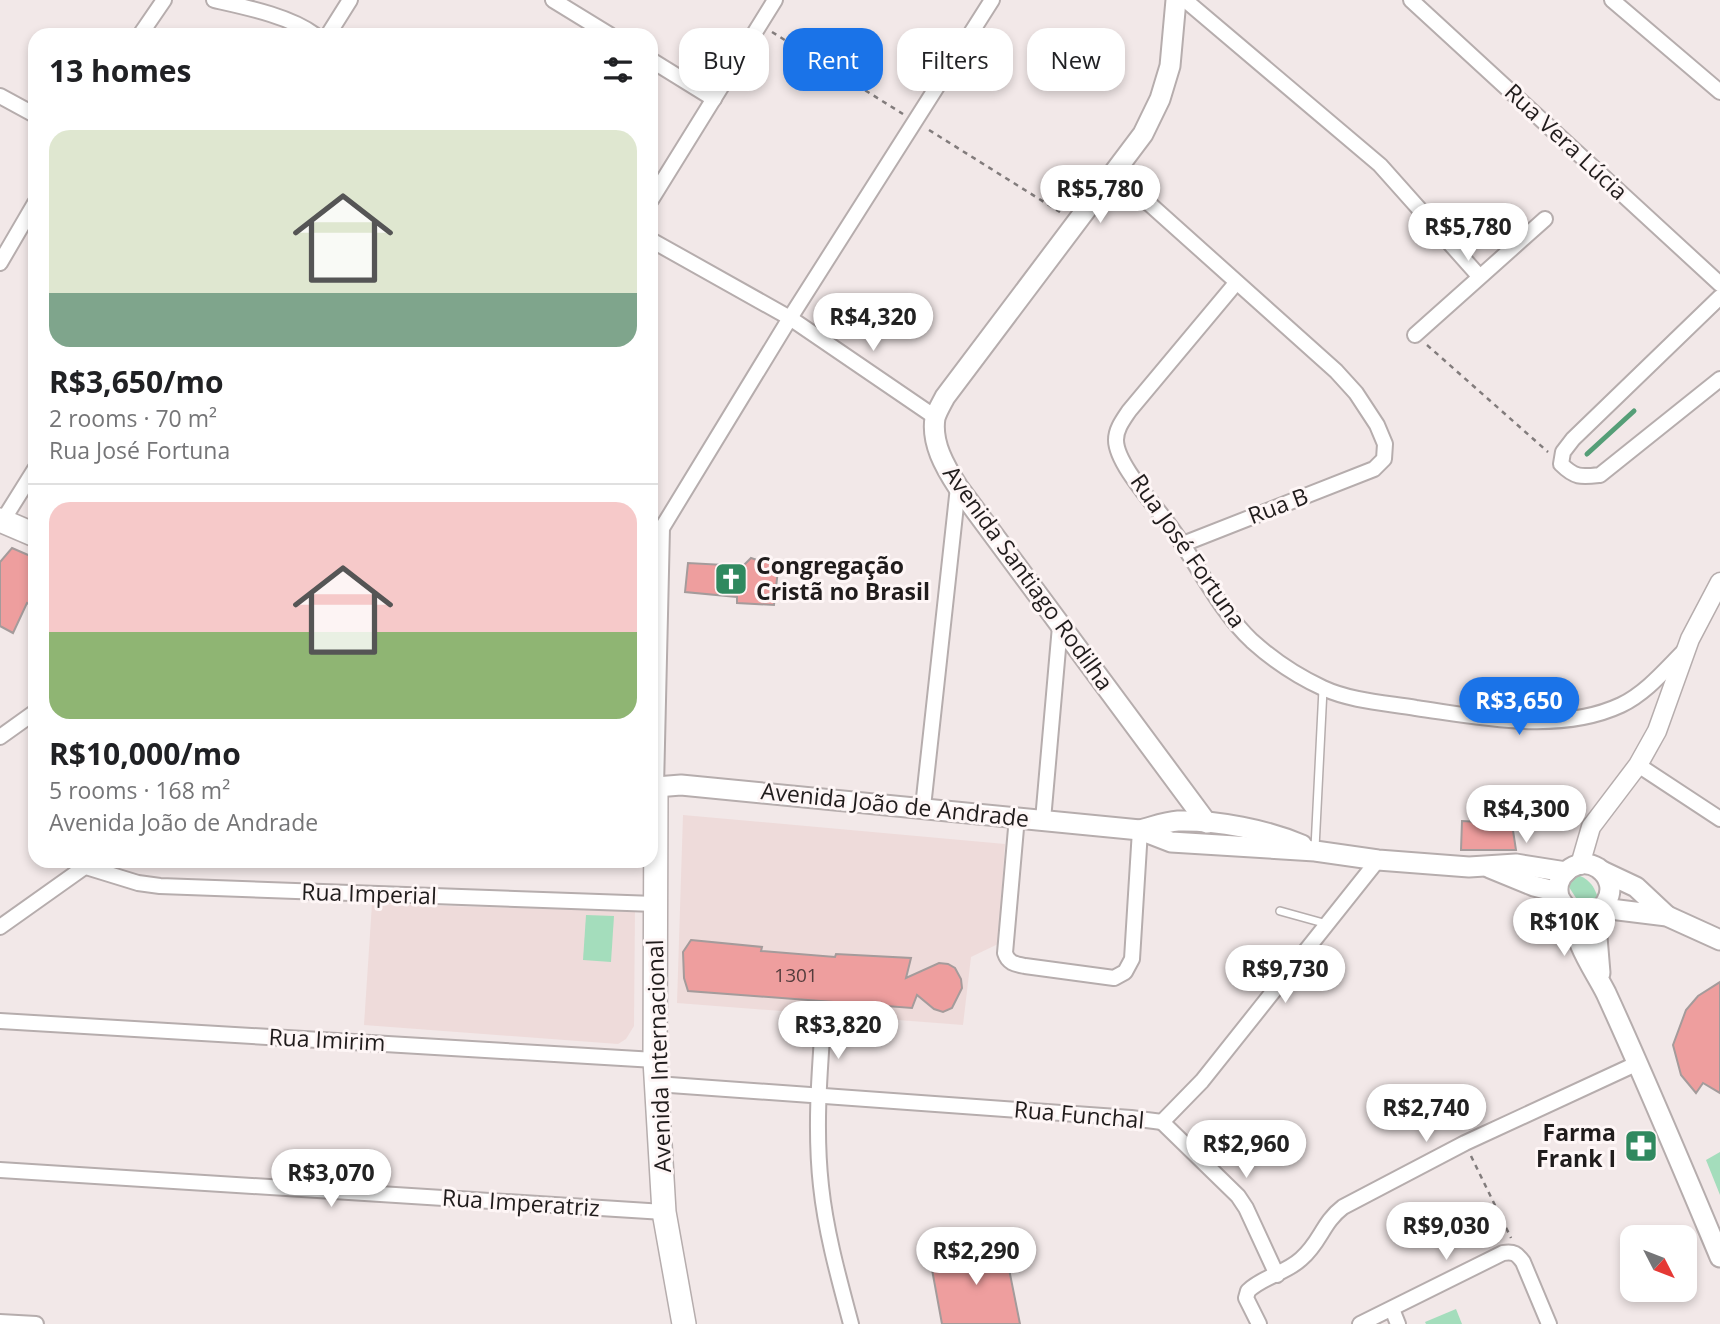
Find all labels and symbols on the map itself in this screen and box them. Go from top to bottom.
street label: Rua Vera Lúcia [1498,76,1635,207]
pin: R$5,780 [1035,166,1165,225]
pin: R$5,780 [1403,204,1533,263]
pin: R$4,320 [808,294,938,353]
street label: Avenida Santiago Rodilha [936,458,1121,696]
street label: Rua José Fortuna [1124,467,1254,634]
street label: Rua B [1243,479,1312,531]
place label: Congregação Cristã no Brasil [756,549,930,607]
church icon: Congregação Cristã no Brasil [712,560,750,598]
pin: R$3,650 [1454,678,1584,737]
street label: Avenida João de Andrade [760,774,1031,834]
pin: R$4,300 [1461,786,1591,845]
street label: Rua Imperial [301,875,437,911]
pin: R$10K [1515,898,1613,958]
street label: Avenida Internacional [638,939,678,1173]
pin: R$9,730 [1220,946,1350,1005]
house number: 1301 [774,962,818,988]
pin: R$3,820 [773,1002,903,1061]
street label: Rua Imirim [268,1020,386,1058]
pin: R$2,740 [1361,1084,1491,1144]
street label: Rua Funchal [1013,1092,1146,1136]
place label: Farma Frank I [1536,1116,1616,1174]
pin: R$2,960 [1181,1120,1311,1180]
pharmacy icon: Farma Frank I [1622,1127,1660,1165]
pin: R$3,070 [266,1150,396,1209]
street label: Rua Imperatriz [441,1181,601,1223]
pin: R$9,030 [1381,1202,1511,1262]
north arrow [1620,1225,1698,1302]
pin: R$2,290 [911,1228,1041,1287]

